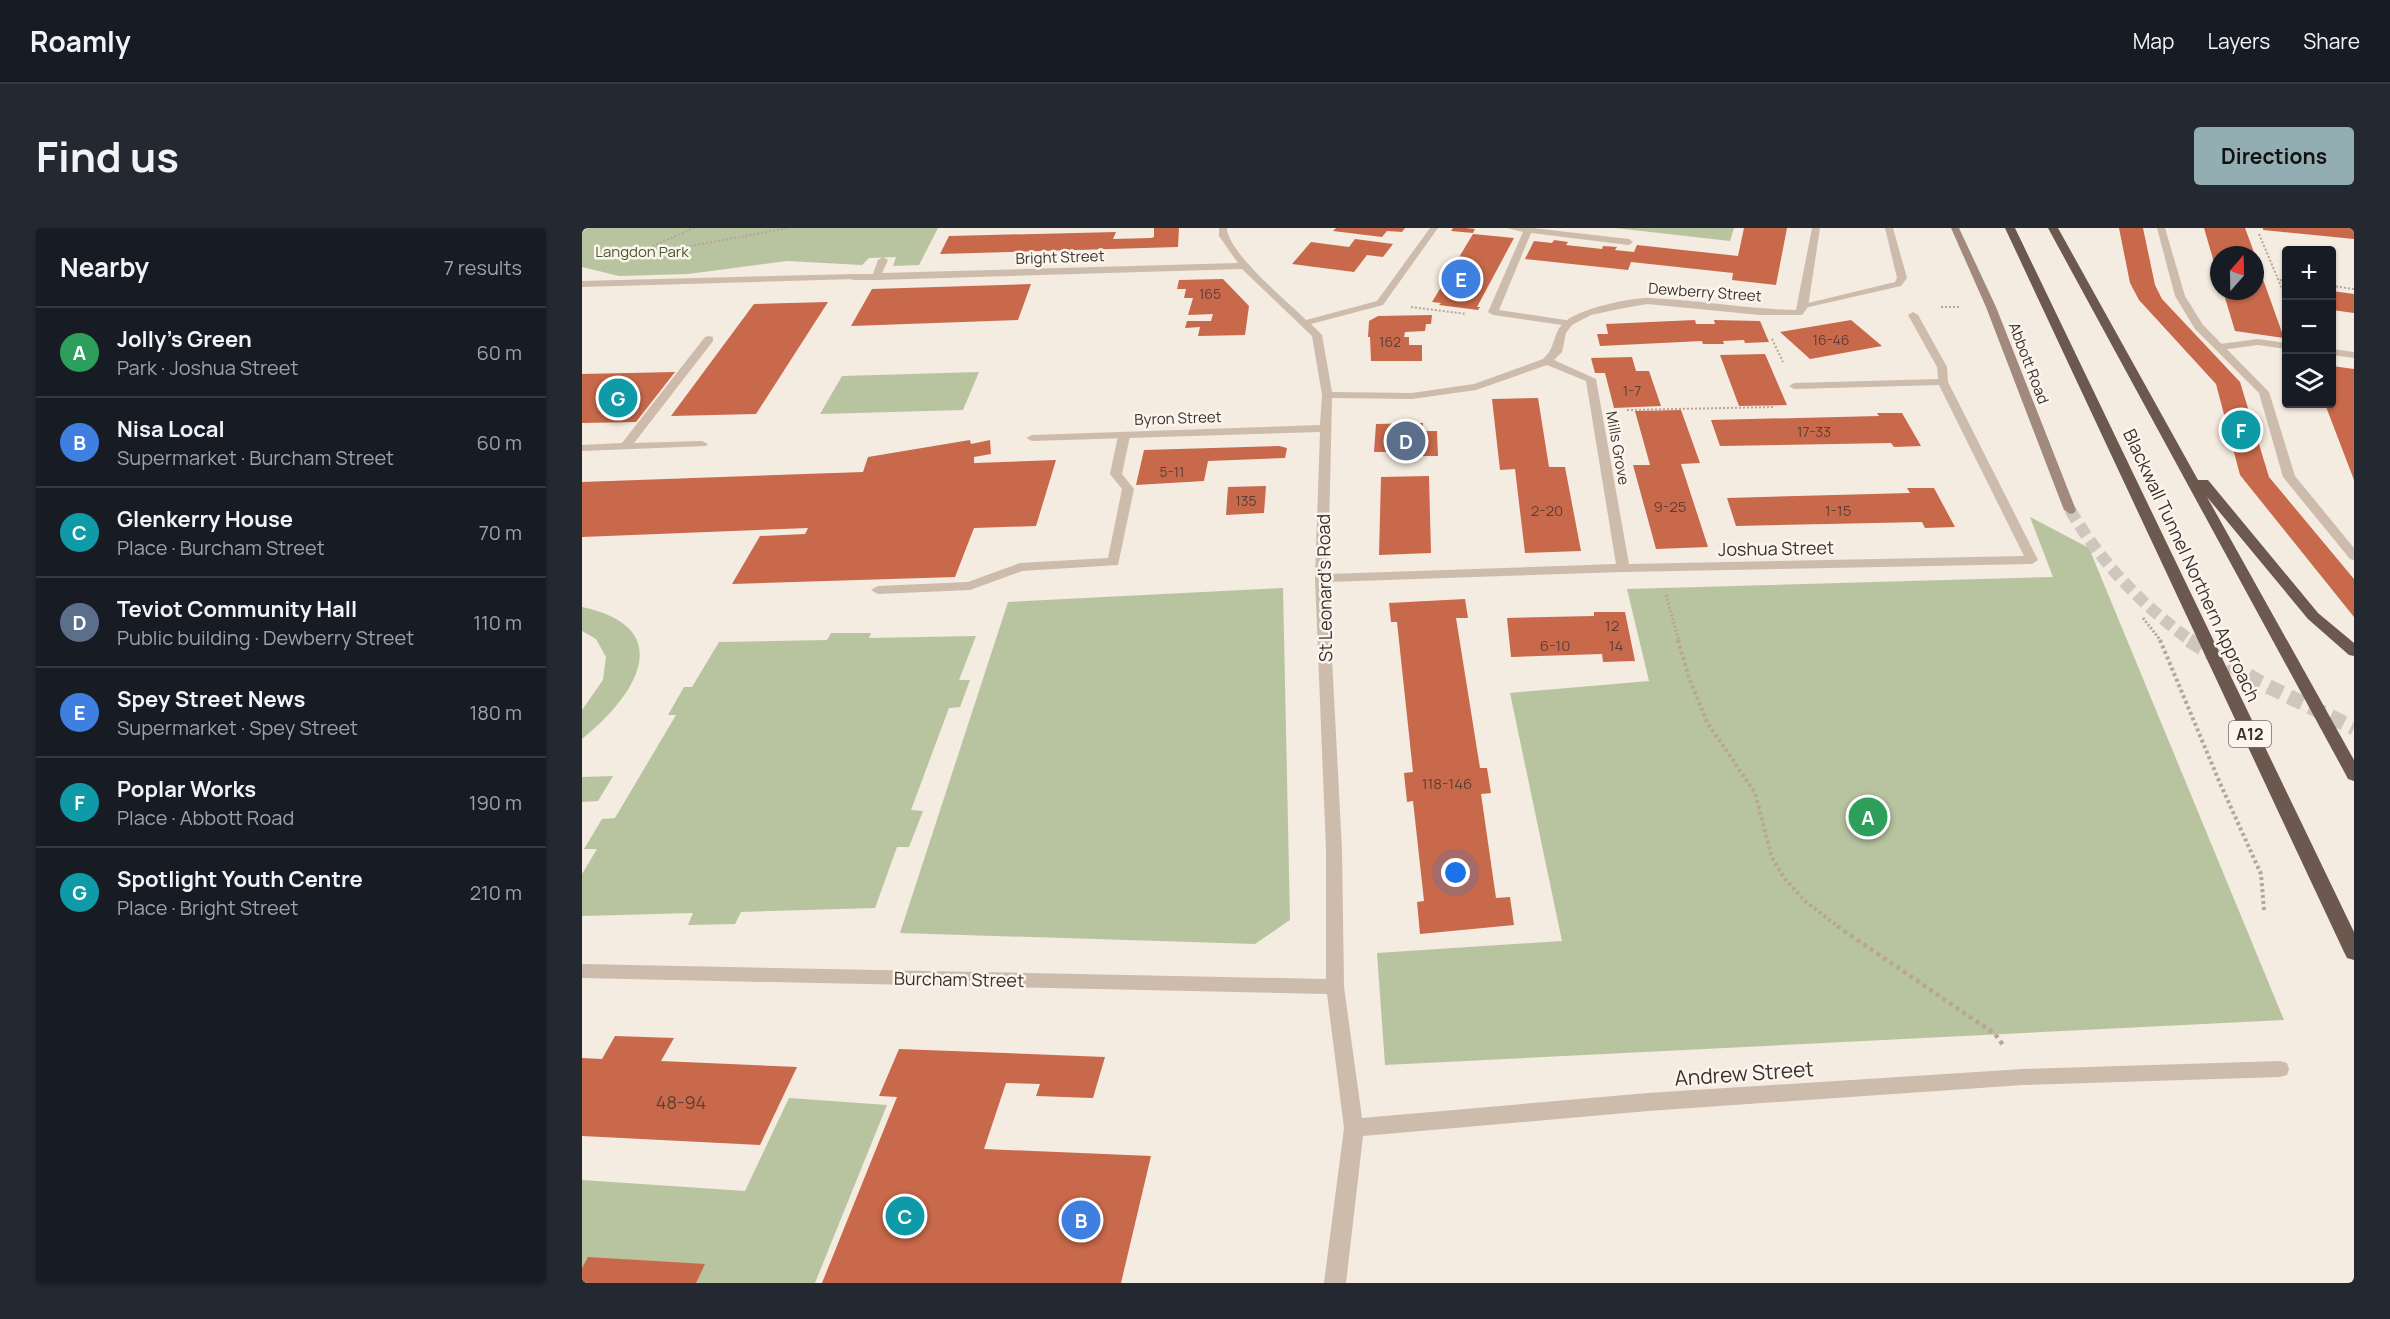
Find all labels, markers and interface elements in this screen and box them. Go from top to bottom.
text: Roamly [30,22,131,60]
text: Map [2133,27,2174,55]
text: Layers [2207,27,2270,55]
text: Share [2303,27,2360,55]
text: Find us [36,127,179,185]
button: Directions [2194,127,2354,185]
park label: Langdon Park [595,241,689,262]
street label: Bright Street [1015,245,1105,269]
north arrow [2210,246,2264,300]
map controls [2282,246,2336,408]
button: + [2282,246,2336,300]
text: Nearby [60,249,149,285]
text: 7 results [444,254,522,281]
pin: E [1442,256,1480,302]
street label: Dewberry Street [1648,278,1762,306]
house number: 165 [1199,284,1221,303]
button: − [2282,300,2336,354]
street label: Abbott Road [2004,319,2054,407]
text: Jolly's Green [117,324,252,354]
house number: 16-46 [1813,330,1849,349]
house number: 162 [1379,332,1401,351]
text: A [73,339,86,366]
text: 60 m [476,339,522,366]
text: Park · Joshua Street [117,354,299,381]
button: layers [2282,354,2336,408]
pin: G [598,376,638,420]
house number: 1-7 [1623,381,1641,400]
street label: Byron Street [1134,406,1222,430]
pin: F [2222,408,2260,452]
street label: Mills Grove [1601,410,1635,487]
text: Nisa Local [117,414,225,444]
pin: D [1386,418,1426,464]
house number: 17-33 [1797,422,1831,441]
street label: Blackwall Tunnel Northern Approach [2118,425,2266,705]
text: B [73,429,86,456]
text: 60 m [476,429,522,456]
text: Supermarket · Burcham Street [117,444,394,471]
house number: 5-11 [1160,462,1184,481]
house number: 135 [1235,491,1257,510]
house number: 9-25 [1654,496,1686,517]
house number: 2-20 [1531,500,1563,521]
house number: 1-15 [1825,500,1851,521]
text: Glenkerry House [117,504,293,534]
street label: St Leonard's Road [1311,514,1337,662]
text: C [72,519,87,546]
text: 70 m [479,519,522,546]
text: Place · Burcham Street [117,534,325,561]
street label: Joshua Street [1718,535,1834,561]
text: Teviot Community Hall [117,594,357,624]
text: D [72,609,87,636]
text: 110 m [473,609,522,636]
house number: 12 [1605,615,1619,636]
text: Public building · Dewberry Street [117,624,414,651]
house number: 6-10 [1540,635,1570,656]
house number: 14 [1609,635,1623,656]
text: Spey Street News [117,684,305,714]
text: E [74,699,85,726]
text: 180 m [469,699,522,726]
text: Supermarket · Spey Street [117,714,358,741]
road number: A12 [2229,721,2271,747]
house number: 118-146 [1422,773,1472,794]
text: Poplar Works [117,774,256,804]
text: F [74,789,85,816]
text: 190 m [469,789,522,816]
pin: A [1848,794,1888,840]
text: Place · Abbott Road [117,804,294,831]
your location [1441,858,1470,887]
text: Spotlight Youth Centre [117,864,363,894]
text: G [72,879,87,906]
text: 210 m [470,879,522,906]
text: Place · Bright Street [117,894,298,921]
street label: Burcham Street [894,966,1024,992]
street label: Andrew Street [1674,1054,1814,1092]
house number: 48-94 [656,1090,706,1114]
pin: C [886,1194,924,1238]
pin: B [1062,1198,1100,1242]

